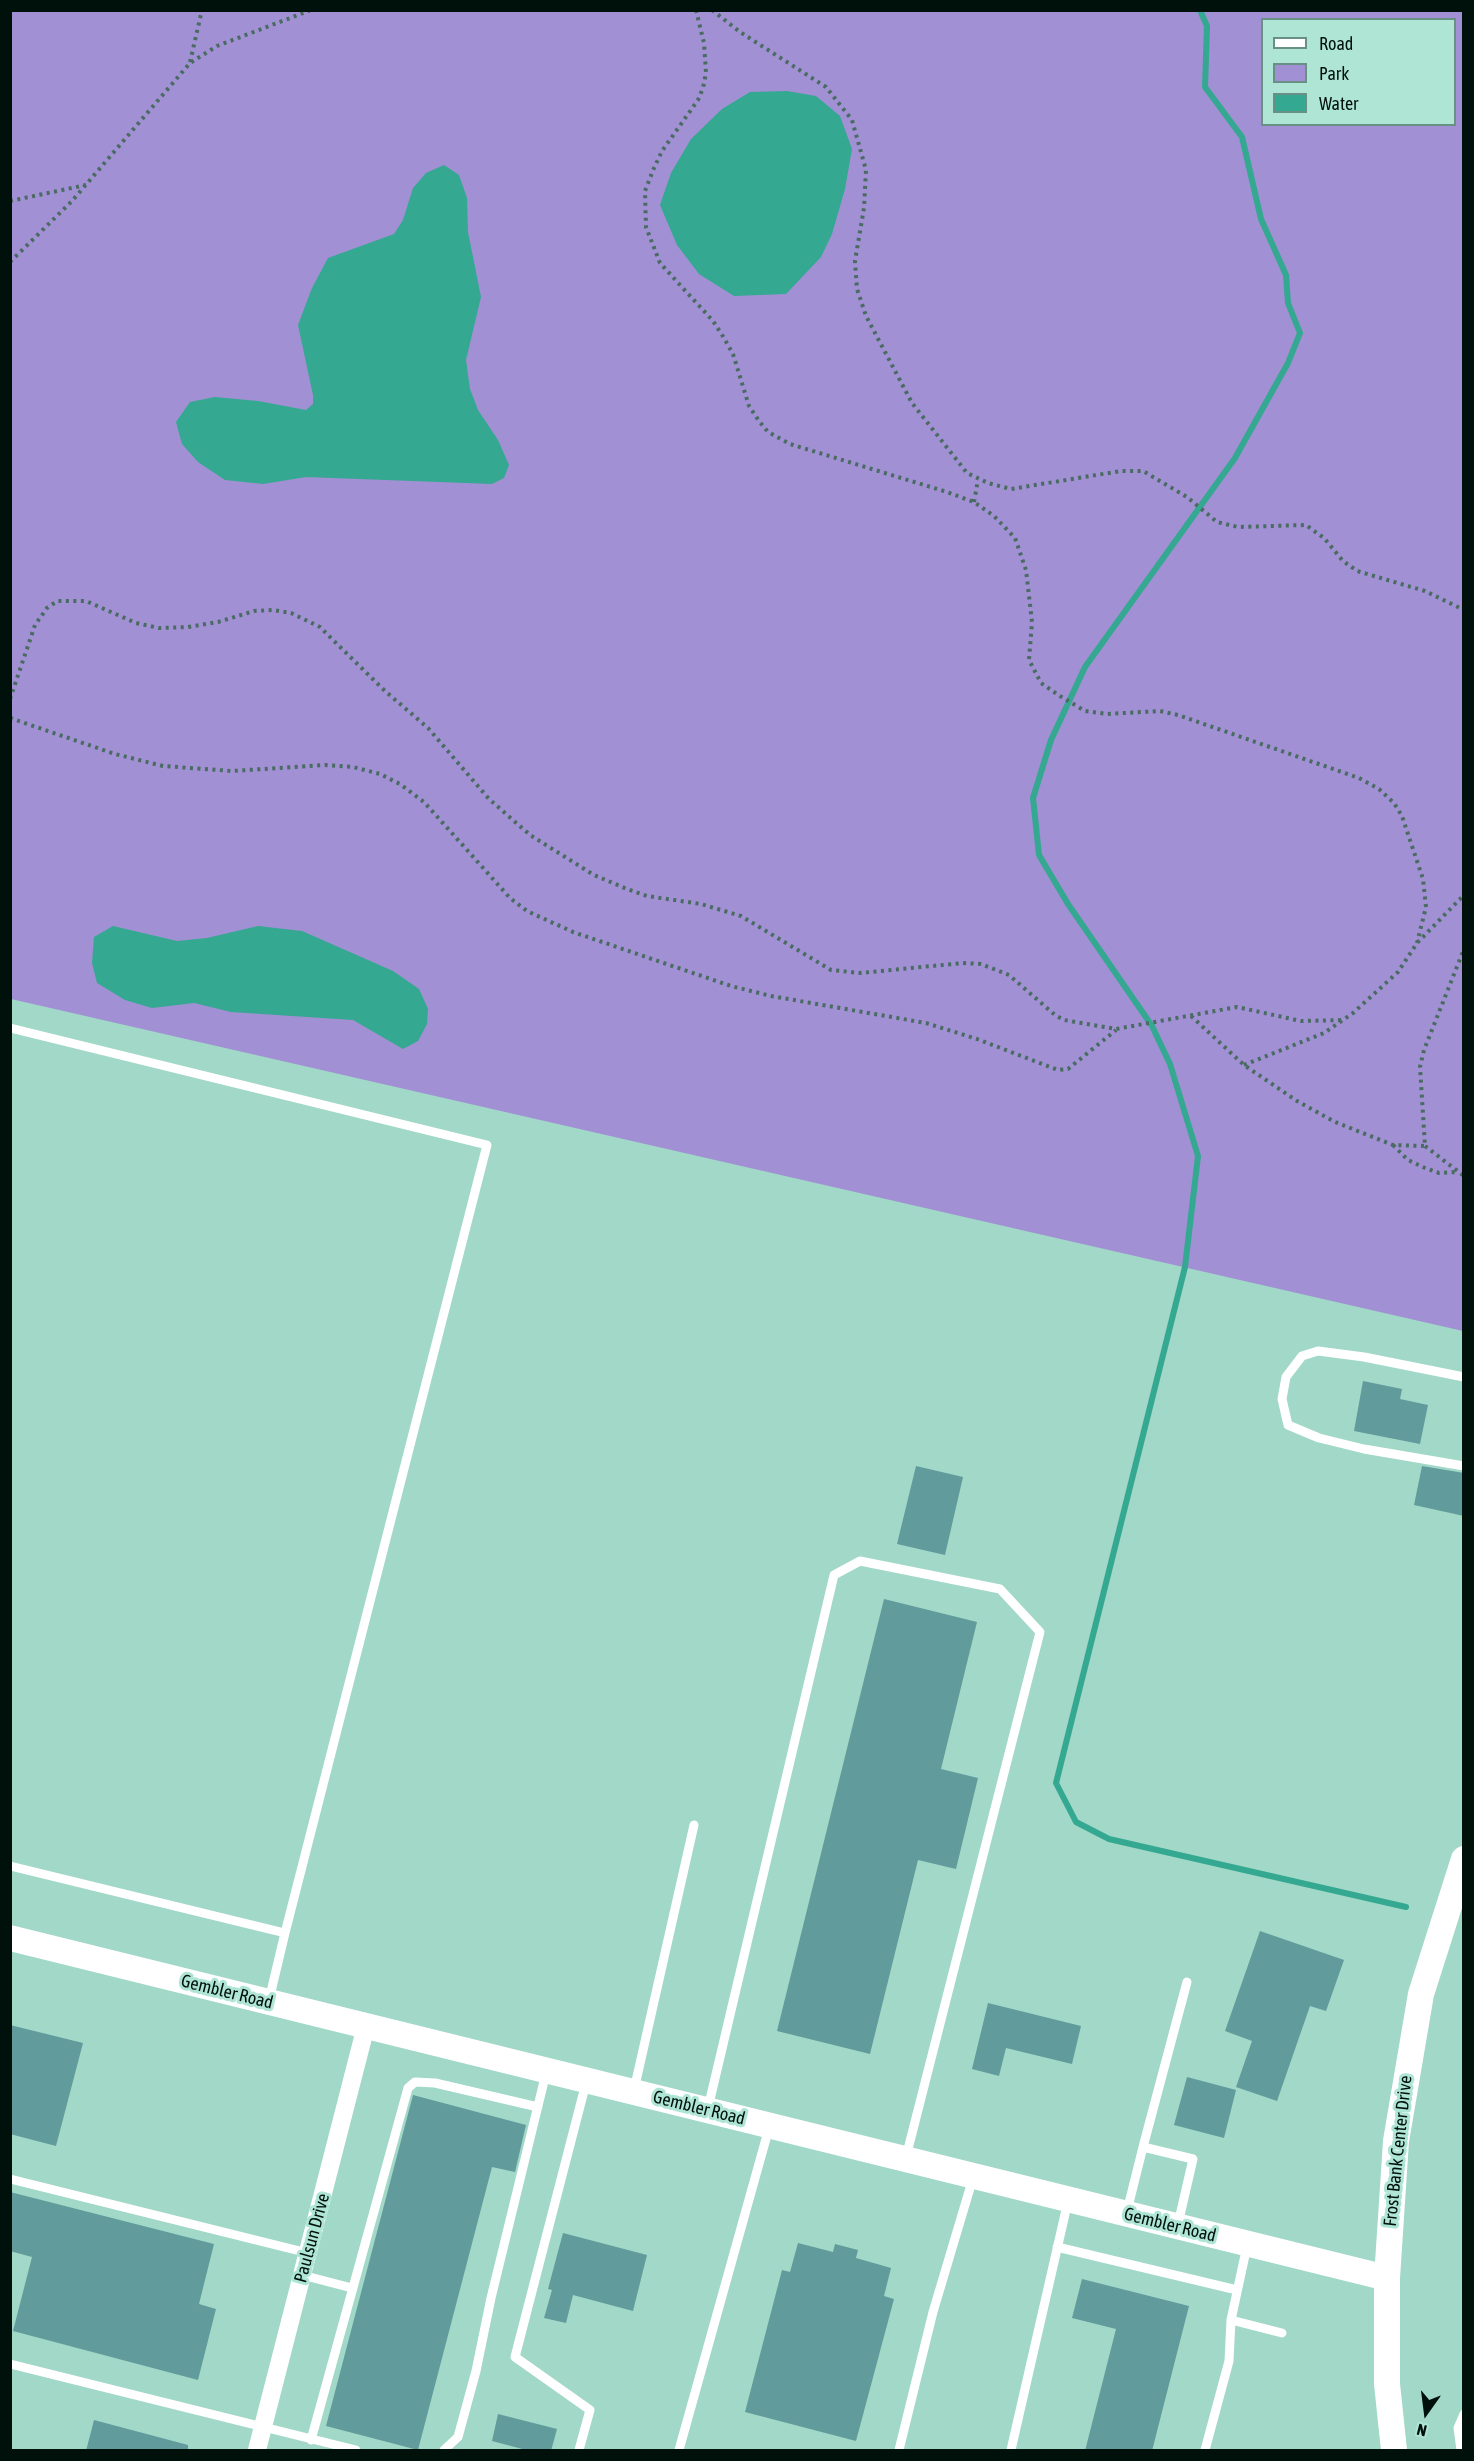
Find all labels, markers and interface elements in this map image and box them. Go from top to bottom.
legend [1261,18,1456,126]
text: Road [1319,33,1353,54]
text: Park [1319,63,1349,84]
text: Water [1319,93,1358,114]
street label: Gembler Road [179,1970,275,2014]
street label: Frost Bank Center Drive [1379,2074,1417,2228]
street label: Gembler Road [651,2086,747,2130]
street label: Paulsun Drive [290,2191,334,2285]
street label: Gembler Road [1122,2203,1218,2247]
north arrow [1396,2383,1456,2443]
text: N [1415,2421,1428,2440]

